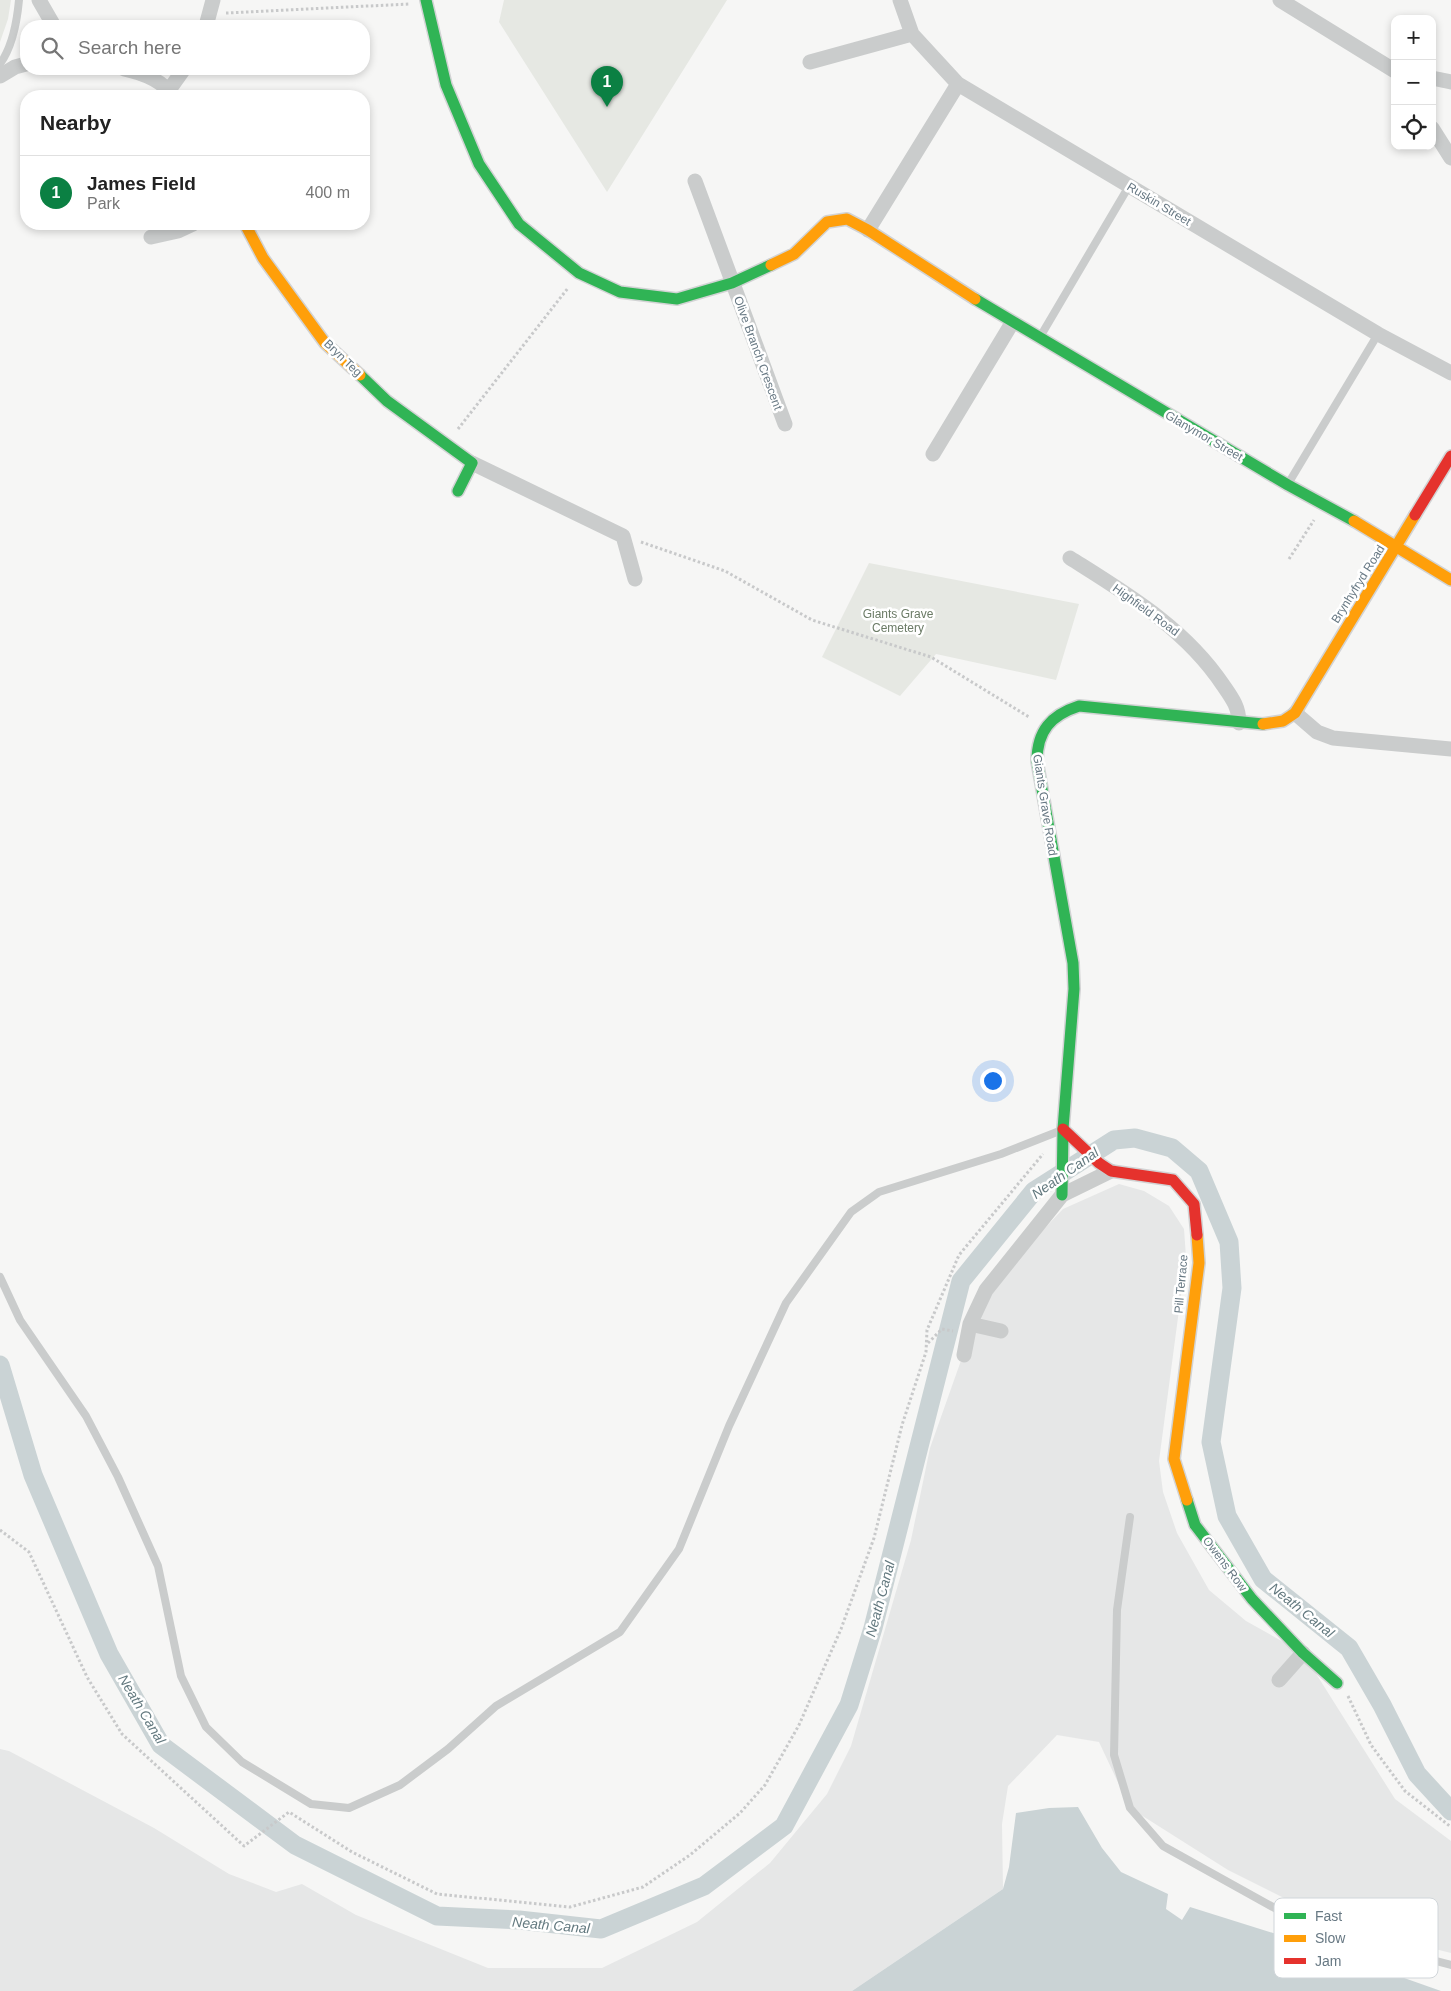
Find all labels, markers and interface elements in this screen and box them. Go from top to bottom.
map controls [1391,15,1436,150]
button: + [1391,15,1436,60]
search box [20,20,370,75]
icon: search [38,34,66,62]
text: Search here [78,37,182,58]
button: − [1391,60,1436,105]
pin: 1 [591,66,623,107]
button: locate [1391,105,1436,150]
text: Nearby [40,111,111,134]
text: James Field [87,173,196,194]
street label: Ruskin Street [1125,179,1194,229]
text: 1 [52,184,60,201]
text: 400 m [306,184,350,201]
text: Park [87,195,120,212]
street label: Olive Branch Crescent [731,294,785,412]
street label: Bryn Teg [321,337,365,379]
street label: Glanymor Street [1163,408,1246,464]
street label: Brynhyfryd Road [1328,542,1388,626]
street label: Highfield Road [1110,581,1182,639]
park label: Giants Grave Cemetery [863,607,934,635]
street label: Giants Grave Road [1030,753,1060,857]
your location [980,1068,1006,1094]
water label: Neath Canal [1029,1144,1102,1202]
street label: Pill Terrace [1171,1254,1191,1314]
street label: Owens Row [1200,1534,1250,1594]
water label: Neath Canal [862,1558,898,1639]
water label: Neath Canal [1267,1579,1338,1641]
water label: Neath Canal [115,1672,169,1747]
legend [1274,1898,1438,1978]
text: Fast [1315,1908,1342,1924]
water label: Neath Canal [512,1914,591,1936]
text: Slow [1315,1930,1346,1946]
text: Jam [1315,1953,1341,1969]

